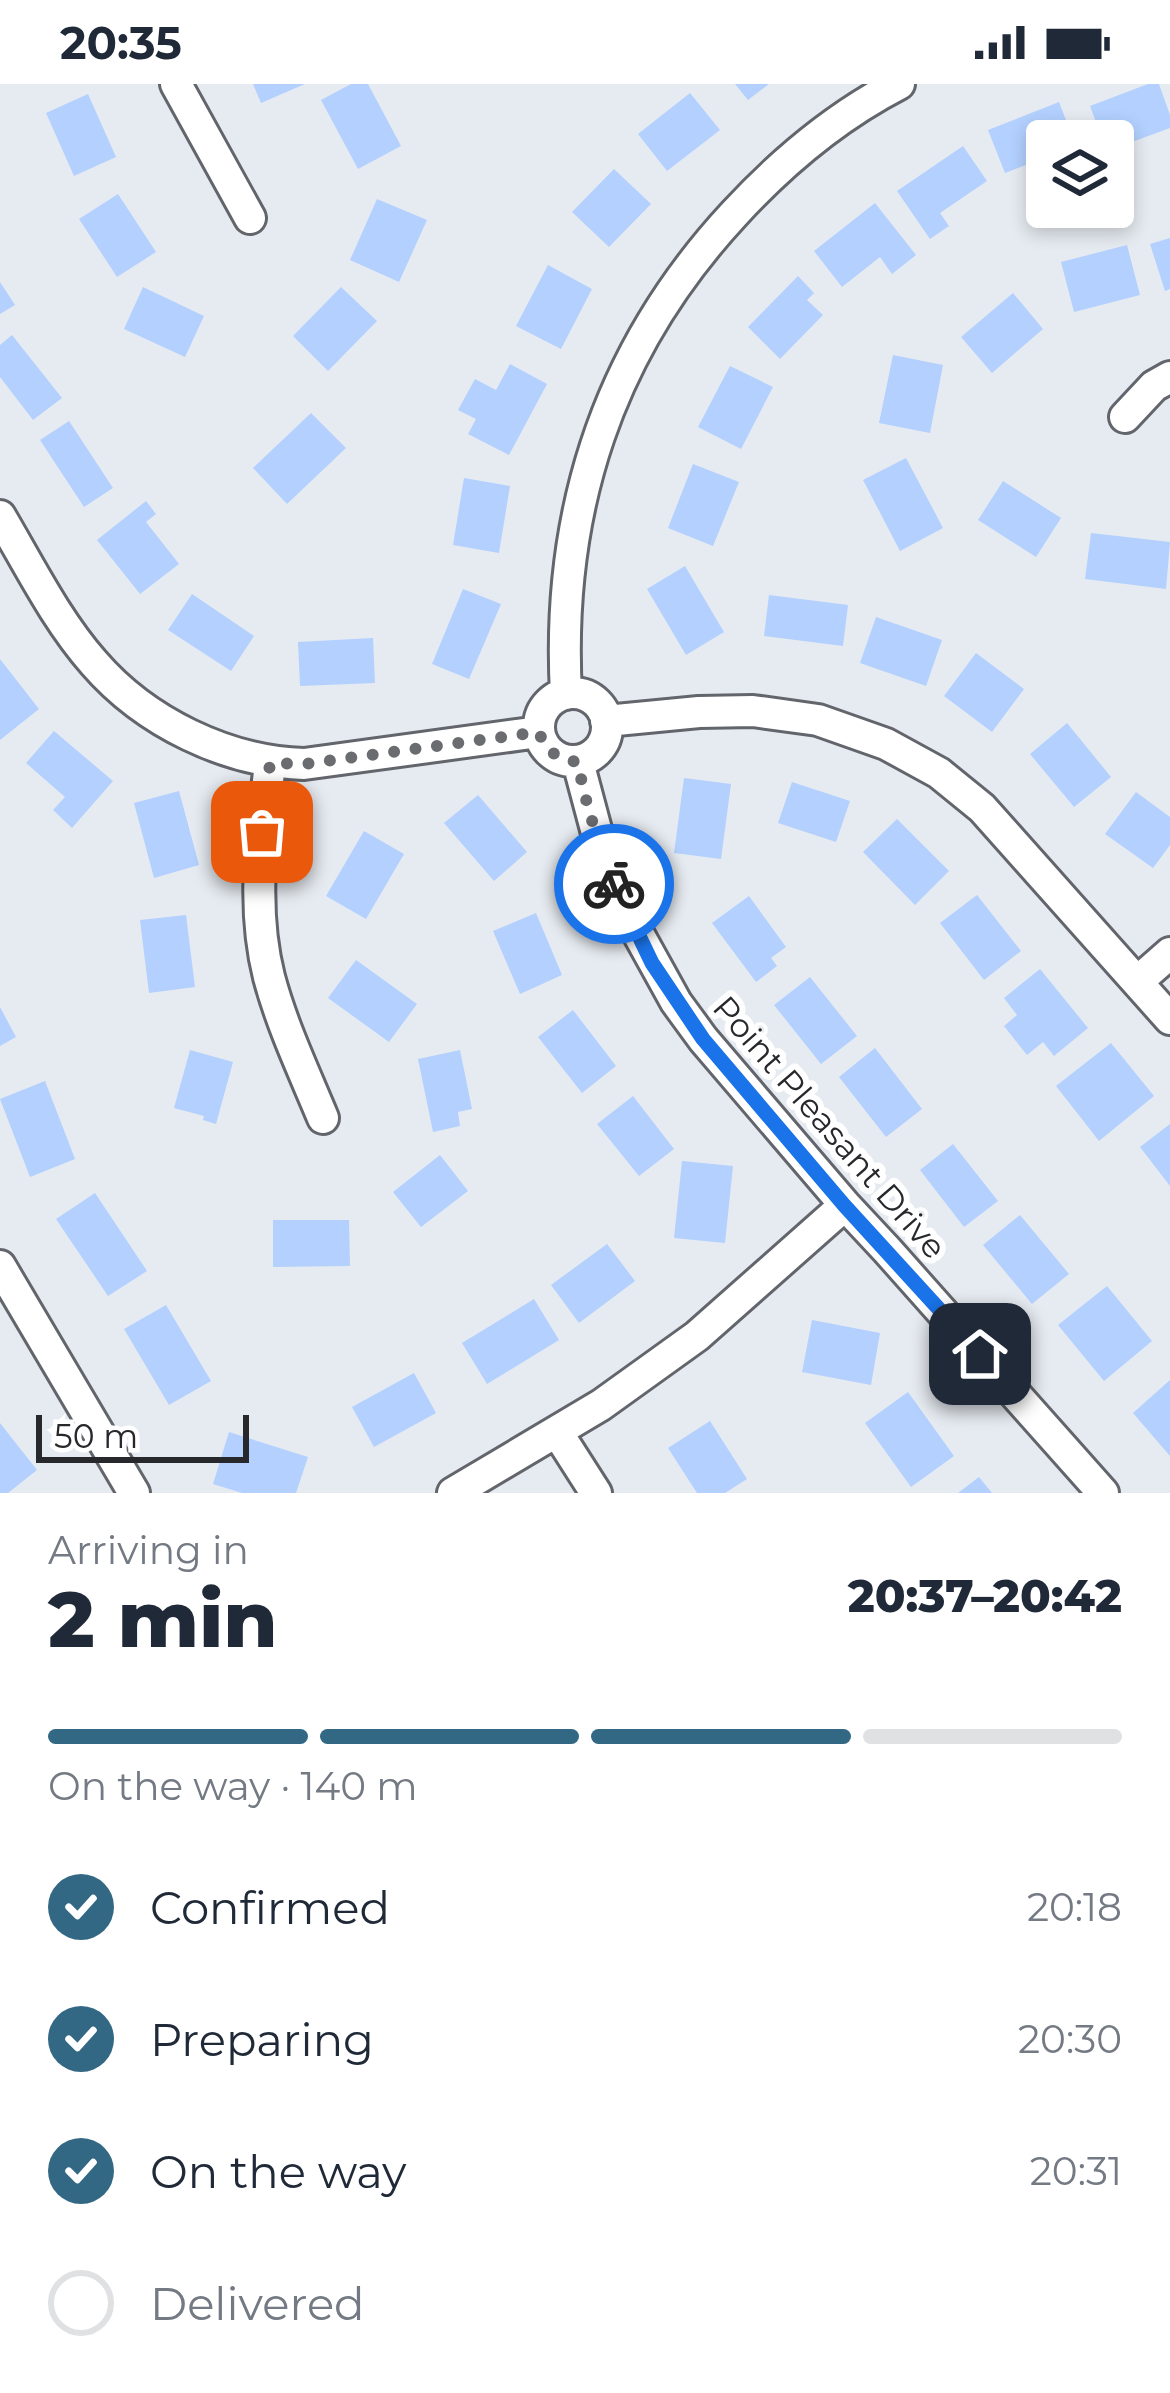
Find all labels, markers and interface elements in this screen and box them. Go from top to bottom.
text: 20:35 [60,15,182,70]
map controls [1026,120,1134,228]
button: layers [1026,120,1134,228]
pin [211,781,313,883]
icon: bag [229,799,295,865]
courier [554,824,674,944]
icon: bike [581,851,647,917]
street label: Point Pleasant Drive [705,987,955,1267]
pin [929,1303,1031,1405]
icon: home [947,1321,1013,1387]
scale bar [36,1409,249,1462]
text: 50 m [54,1416,138,1456]
text: Arriving in [48,1526,249,1574]
text: 20:37–20:42 [848,1568,1122,1623]
text: 2 min [48,1571,278,1667]
text: On the way · 140 m [48,1762,418,1810]
icon: check [48,1874,114,1940]
text: Confirmed [150,1880,390,1935]
text: 20:18 [1027,1883,1122,1931]
icon: check [48,2006,114,2072]
text: Preparing [150,2012,374,2067]
text: 20:30 [1018,2015,1122,2063]
icon: check [48,2138,114,2204]
text: On the way [150,2144,406,2199]
text: 20:31 [1030,2147,1122,2195]
text: Delivered [150,2276,365,2331]

